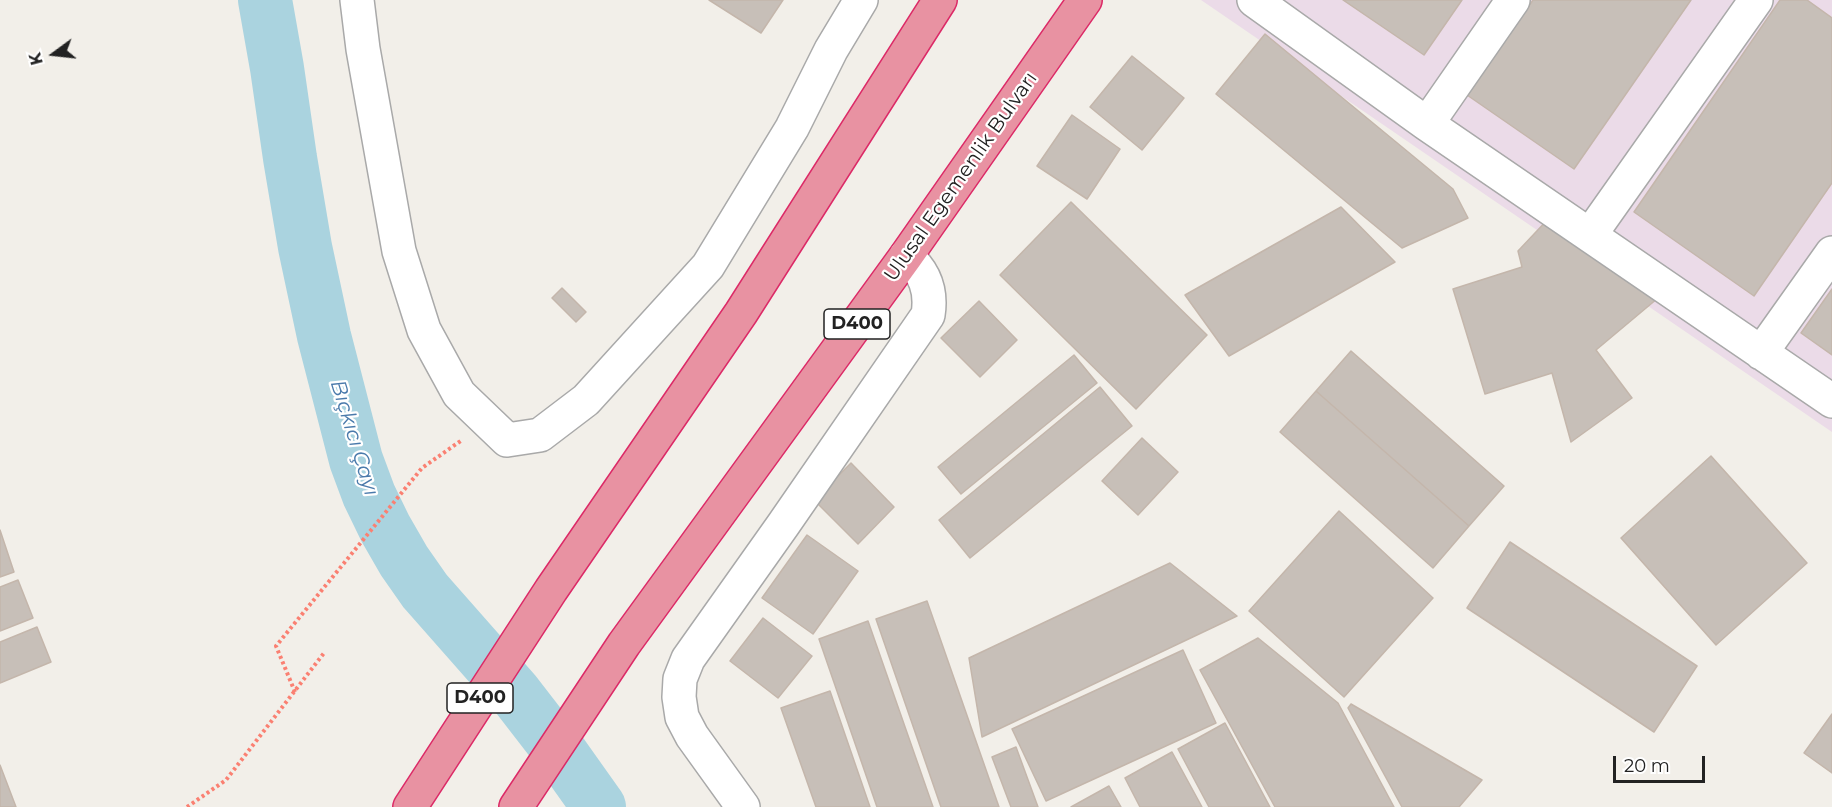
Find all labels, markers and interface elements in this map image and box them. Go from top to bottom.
north arrow [24,24,84,84]
text: K [25,51,47,67]
street label: Ulusal Egemenlik Bulvarı [879,68,1043,286]
road number: D400 [824,309,890,339]
water label: Bıçkıcı Çayı [324,377,384,499]
road number: D400 [447,683,513,713]
scale bar [1616,744,1708,782]
text: 20 m [1624,755,1670,777]

